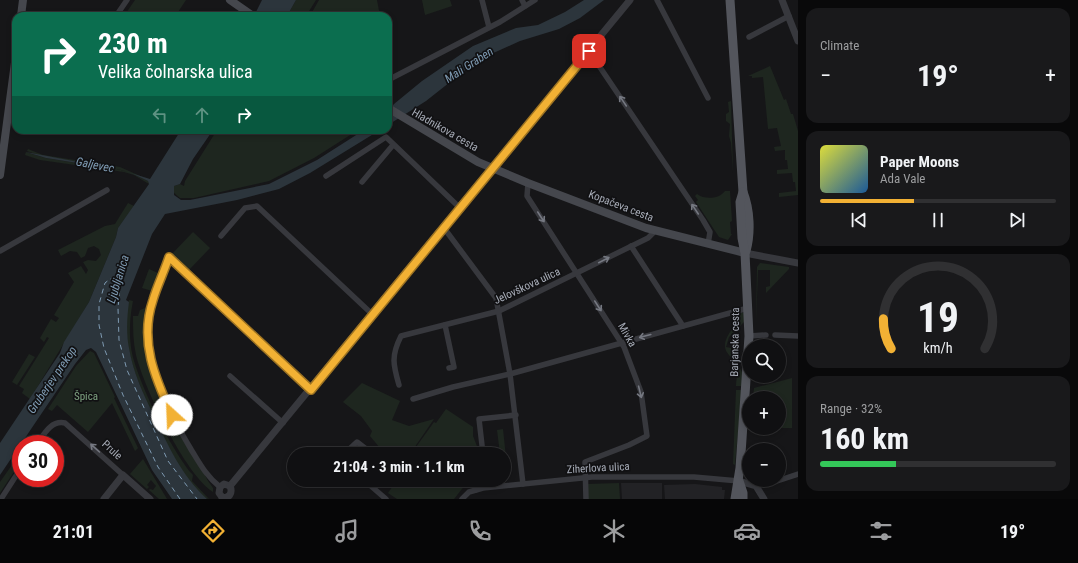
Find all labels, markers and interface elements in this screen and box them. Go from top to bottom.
text: 230 m [98,27,168,60]
icon: right [32,28,84,80]
pin [572,34,606,68]
text: Climate [820,38,859,53]
icon: arrive [578,40,600,62]
water label: Mali Graben [442,44,496,86]
text: 19° [917,58,959,93]
text: Velika čolnarska ulica [98,61,253,82]
text: − [820,63,831,88]
text: + [1045,63,1056,88]
one-way arrow [619,96,627,107]
icon: left [149,104,171,126]
icon: ahead [191,104,213,126]
icon: right [233,104,255,126]
street label: Hladnikova cesta [409,106,481,154]
text: Paper Moons [880,153,959,171]
water label: Galjevec [75,154,116,176]
text: Ada Vale [880,171,925,186]
street label: Kopačeva cesta [587,188,655,224]
one-way arrow [691,204,699,215]
icon: previous [848,209,870,231]
icon: pause [927,209,949,231]
icon: next [1006,209,1028,231]
one-way arrow [537,212,546,223]
water label: Ljubljanica [104,253,132,305]
one-way arrow [598,256,610,263]
street label: Jelovškova ulica [492,265,562,307]
text: 19 [917,293,959,342]
one-way arrow [594,300,602,311]
street label: Barjanska cesta [728,307,742,377]
street label: Mivka [615,321,639,349]
one-way arrow [639,333,652,340]
map controls [742,339,786,487]
button: search [742,339,786,383]
text: km/h [923,339,953,355]
water label: Gruberjev prekop [24,344,80,416]
one-way arrow [637,385,645,398]
park label: Špica [74,390,98,403]
button: + [742,391,786,435]
position arrow [151,394,193,436]
text: Range · 32% [820,401,882,416]
text: 160 km [820,421,909,456]
speed limit sign: 30 [12,435,64,487]
street label: Prule [99,438,125,462]
button: − [742,443,786,487]
one-way arrow [89,444,100,453]
text: 21:04 · 3 min · 1.1 km [333,458,465,476]
street label: Ziherlova ulica [566,460,630,476]
icon: directions [199,517,227,545]
icon: music [333,517,361,545]
icon: phone [466,517,494,545]
icon: climate [600,517,628,545]
icon: car [733,517,761,545]
icon: filters [867,517,895,545]
text: 21:01 [53,521,94,542]
text: 19° [1000,521,1025,542]

